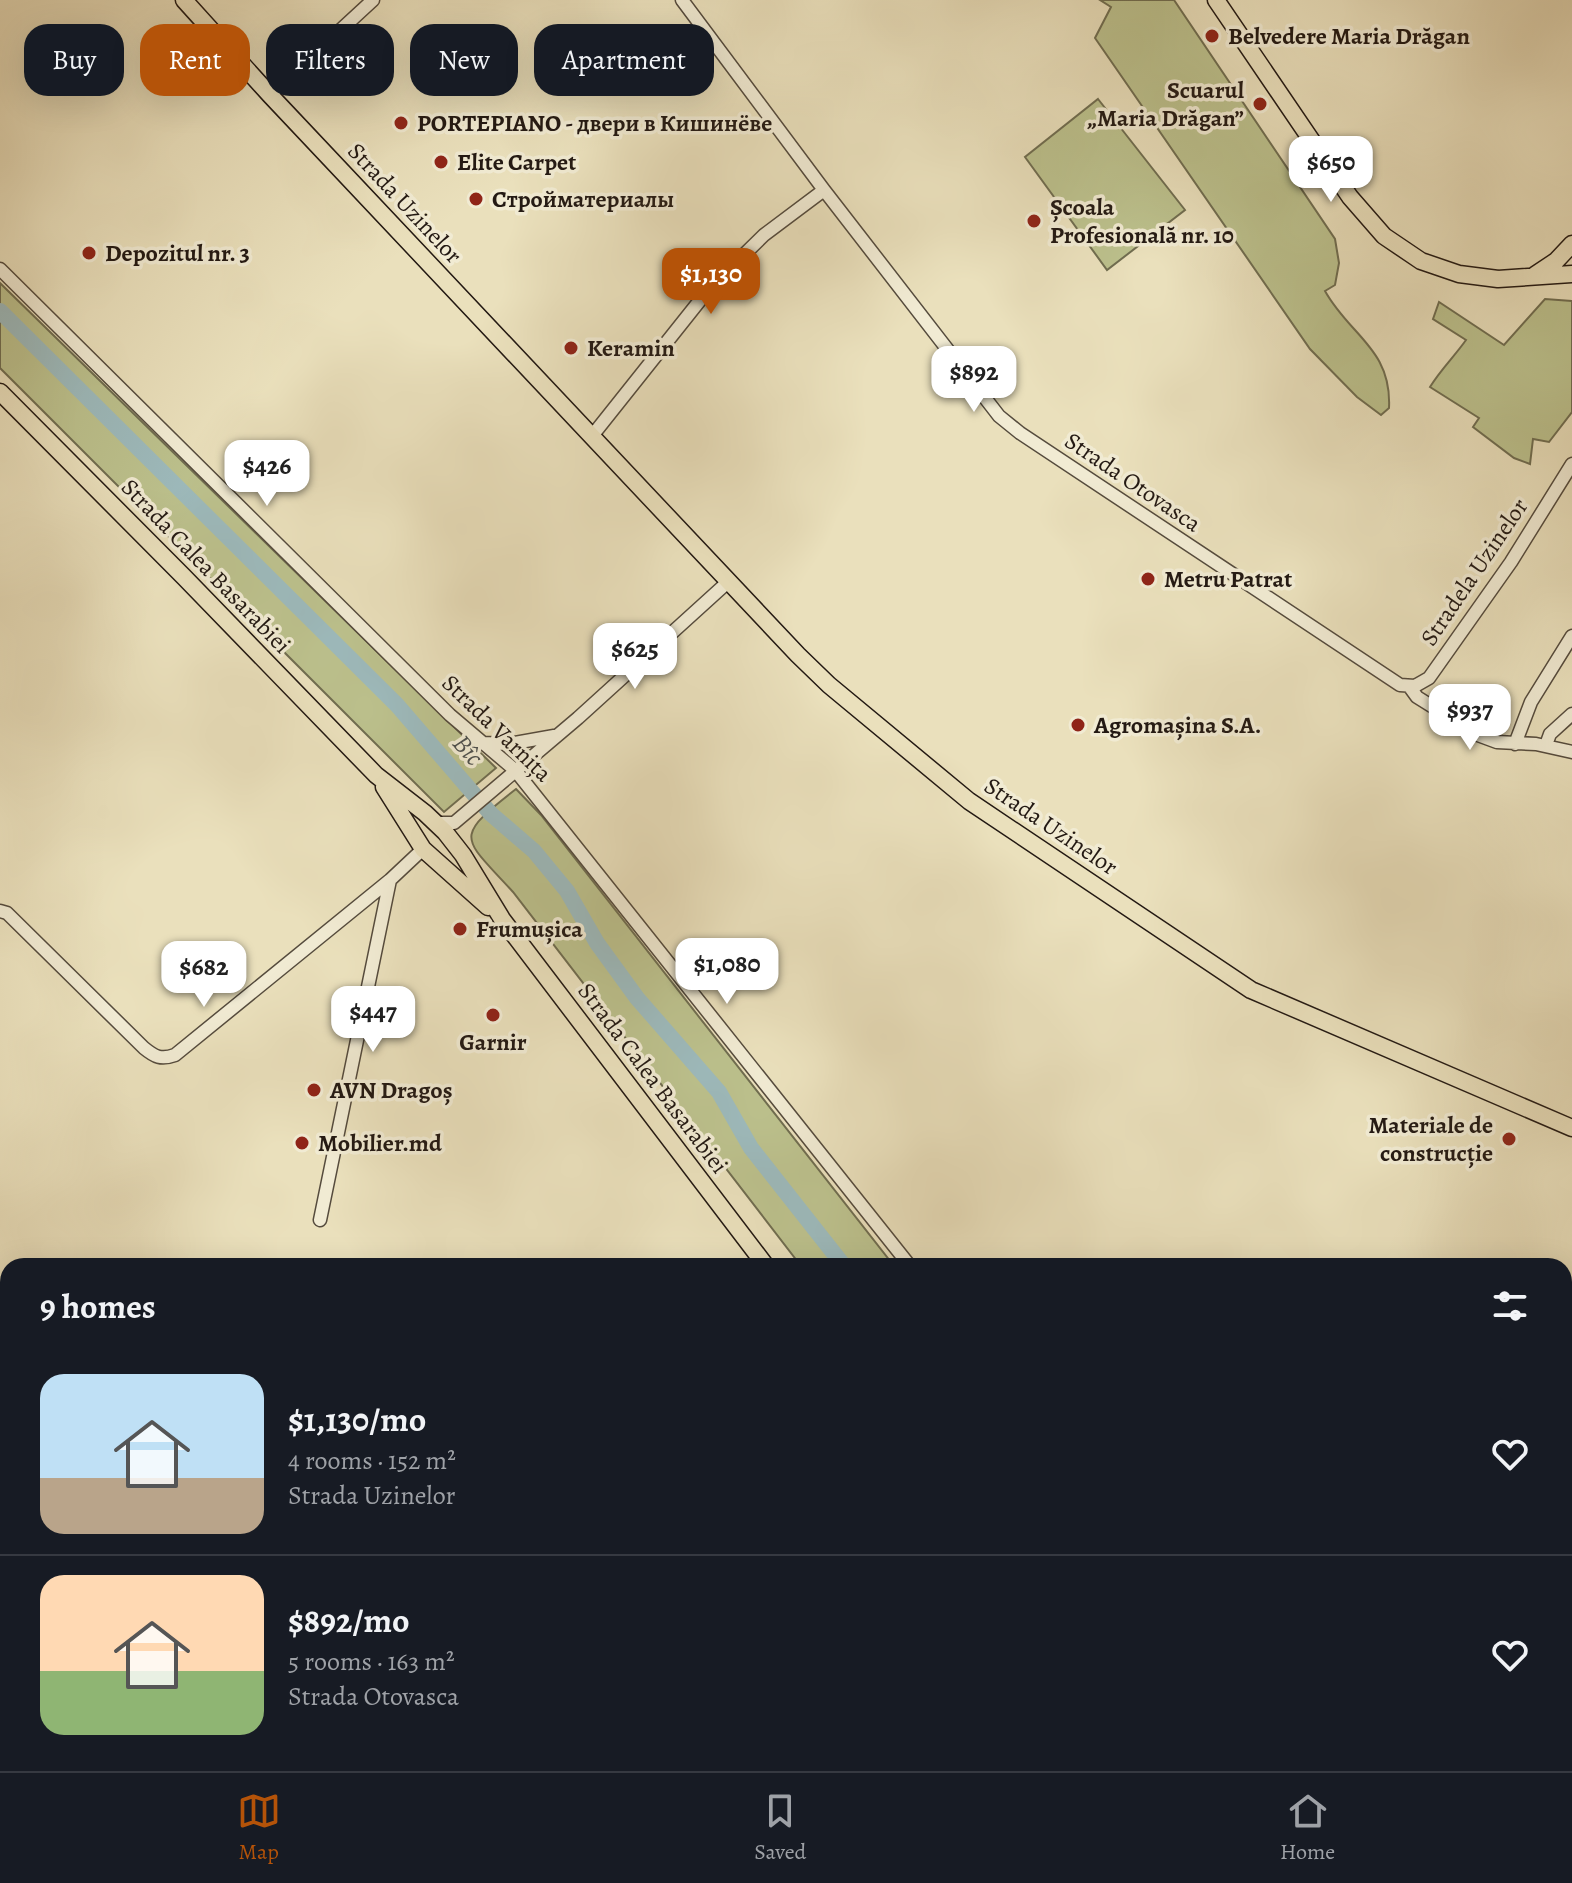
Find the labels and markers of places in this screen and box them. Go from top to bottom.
place label: Belvedere Maria Drăgan [1228,20,1470,52]
marker: Belvedere Maria Drăgan [1203,27,1221,45]
place label: Scuarul „Maria Drăgan” [1087,74,1245,134]
marker: Scuarul „Maria Drăgan” [1251,95,1269,113]
place label: PORTEPIANO - двери в Кишинёве [417,107,772,139]
marker: PORTEPIANO - двери в Кишинёве [392,114,410,132]
pin: $650 [1284,136,1378,204]
place label: Elite Carpet [457,146,576,178]
marker: Elite Carpet [432,153,450,171]
place label: Стройматериалы [492,183,674,215]
marker: Стройматериалы [467,190,485,208]
place label: Școala Profesională nr. 10 [1050,191,1234,251]
marker: Școala Profesională nr. 10 [1025,212,1043,230]
place label: Depozitul nr. 3 [105,237,250,269]
marker: Depozitul nr. 3 [80,244,98,262]
pin: $1,130 [646,248,776,316]
place label: Keramin [587,332,675,364]
marker: Keramin [562,339,580,357]
pin: $892 [927,346,1021,414]
pin: $426 [220,440,314,508]
place label: Metru Patrat [1164,563,1292,595]
marker: Metru Patrat [1139,570,1157,588]
pin: $625 [588,623,682,691]
pin: $937 [1423,684,1517,752]
place label: Agromașina S.A. [1093,709,1261,741]
marker: Agromașina S.A. [1069,716,1087,734]
place label: Frumușica [476,913,583,945]
marker: Frumușica [451,920,469,938]
pin: $1,080 [662,938,792,1006]
pin: $682 [157,941,251,1009]
pin: $447 [326,986,420,1054]
marker: Garnir [484,1006,502,1024]
place label: Garnir [459,1026,527,1058]
place label: AVN Dragoș [329,1074,453,1106]
marker: AVN Dragoș [305,1081,323,1099]
place label: Materiale de construcție [1368,1109,1493,1169]
place label: Mobilier.md [318,1127,442,1159]
marker: Materiale de construcție [1500,1130,1518,1148]
marker: Mobilier.md [293,1134,311,1152]

